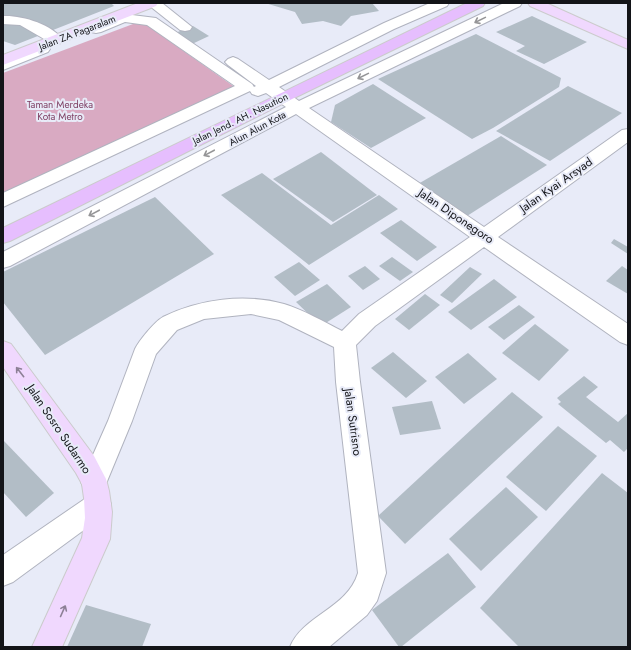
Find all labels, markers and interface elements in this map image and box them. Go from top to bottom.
street label: Jalan ZA Pagaralam [35,11,118,55]
one-way arrow [474,17,486,24]
one-way arrow [357,73,369,80]
street label: Jalan Jend. AH. Nasution [188,89,290,149]
park label: Taman Merdeka Kota Metro [27,97,93,124]
street label: Alun Alun Kota [226,107,289,150]
one-way arrow [203,150,215,158]
street label: Jalan Kyai Arsyad [514,153,596,218]
street label: Jalan Diponegoro [413,183,498,248]
one-way arrow [88,210,100,218]
one-way arrow [16,366,24,377]
street label: Jalan Sosro Sudarmo [21,379,96,478]
street label: Jalan Sutrisno [339,385,367,457]
one-way arrow [60,606,67,618]

